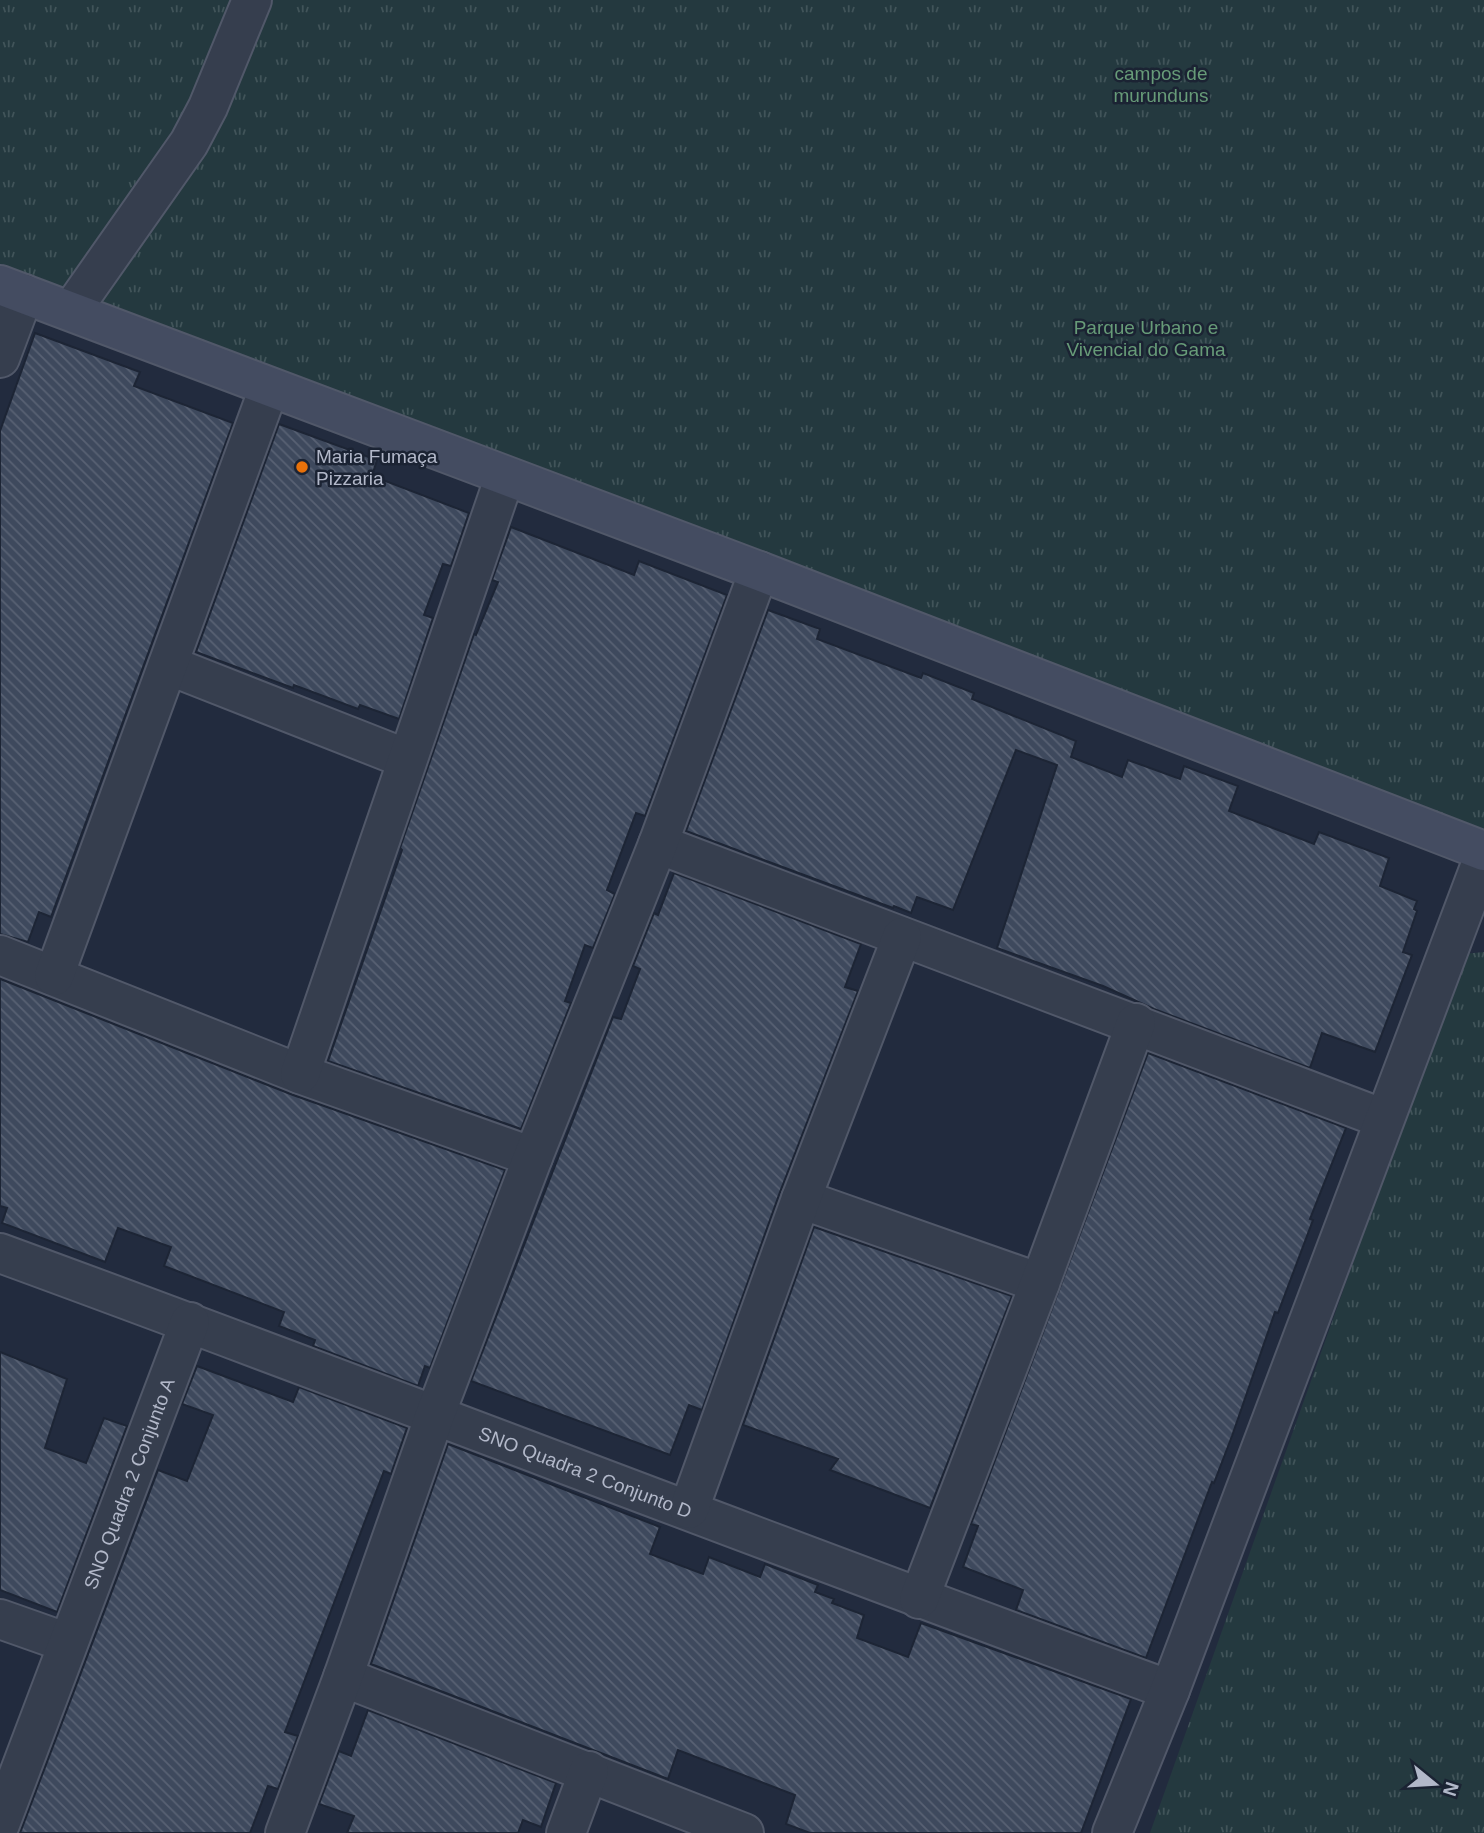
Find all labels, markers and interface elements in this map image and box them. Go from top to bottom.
park label: campos de murunduns [1113,63,1209,106]
park label: Parque Urbano e Vivencial do Gama [1066,317,1226,360]
place label: Maria Fumaça Pizzaria [316,446,438,489]
marker: Maria Fumaça Pizzaria [294,459,310,475]
street label: SNO Quadra 2 Conjunto A [80,1375,179,1592]
street label: SNO Quadra 2 Conjunto D [476,1423,695,1522]
north arrow [1400,1749,1470,1819]
text: N [1439,1779,1463,1799]

